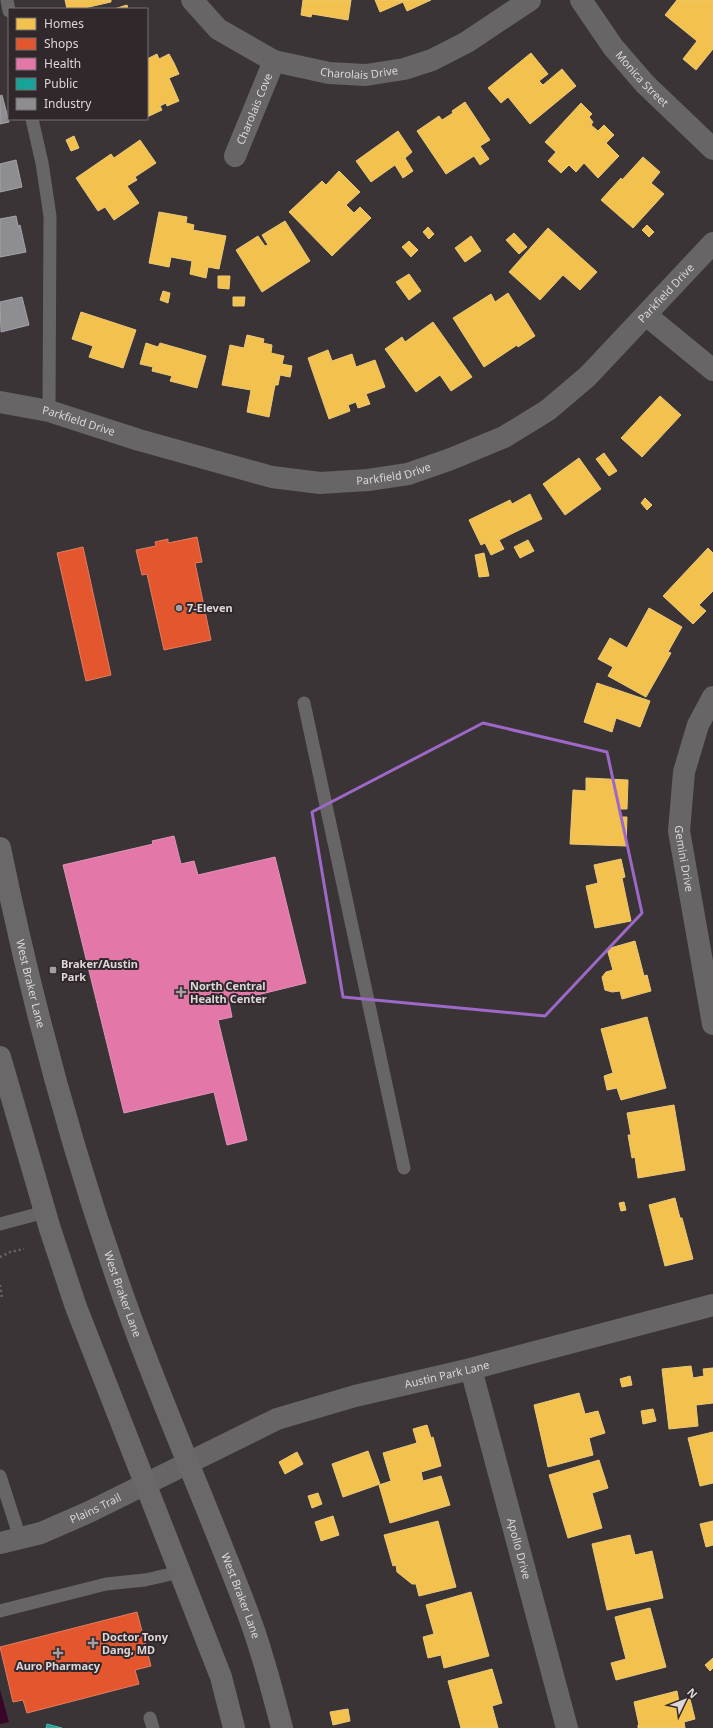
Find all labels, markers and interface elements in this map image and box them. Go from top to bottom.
legend [8,8,148,120]
text: Homes [44,15,84,32]
text: Shops [44,35,79,52]
street label: Monica Street [613,47,672,110]
text: Health [44,55,81,72]
street label: Charolais Drive [319,62,399,82]
street label: Charolais Cove [233,71,275,147]
text: Public [44,75,78,92]
text: Industry [44,95,92,112]
street label: Parkfield Drive [634,260,697,326]
street label: Parkfield Drive [41,402,117,439]
street label: Parkfield Drive [356,459,433,488]
place label: 7-Eleven [187,600,233,615]
marker: 7-Eleven [174,603,184,613]
street label: Gemini Drive [672,825,698,893]
street label: West Braker Lane [13,938,49,1029]
place label: Braker/Austin Park [61,956,138,984]
marker: Braker/Austin Park [48,965,58,975]
place label: North Central Health Center [190,978,267,1006]
marker: North Central Health Center [175,986,187,998]
street label: West Braker Lane [101,1249,145,1339]
street label: Austin Park Lane [403,1357,491,1391]
street label: Plains Trail [67,1489,124,1527]
street label: Apollo Drive [504,1516,535,1581]
street label: West Braker Lane [218,1551,264,1640]
place label: Doctor Tony Dang, MD [102,1629,169,1657]
marker: Doctor Tony Dang, MD [87,1637,99,1649]
marker: Auro Pharmacy [53,1648,63,1658]
place label: Auro Pharmacy [16,1658,101,1673]
north arrow [665,1680,705,1720]
text: N [684,1684,701,1701]

